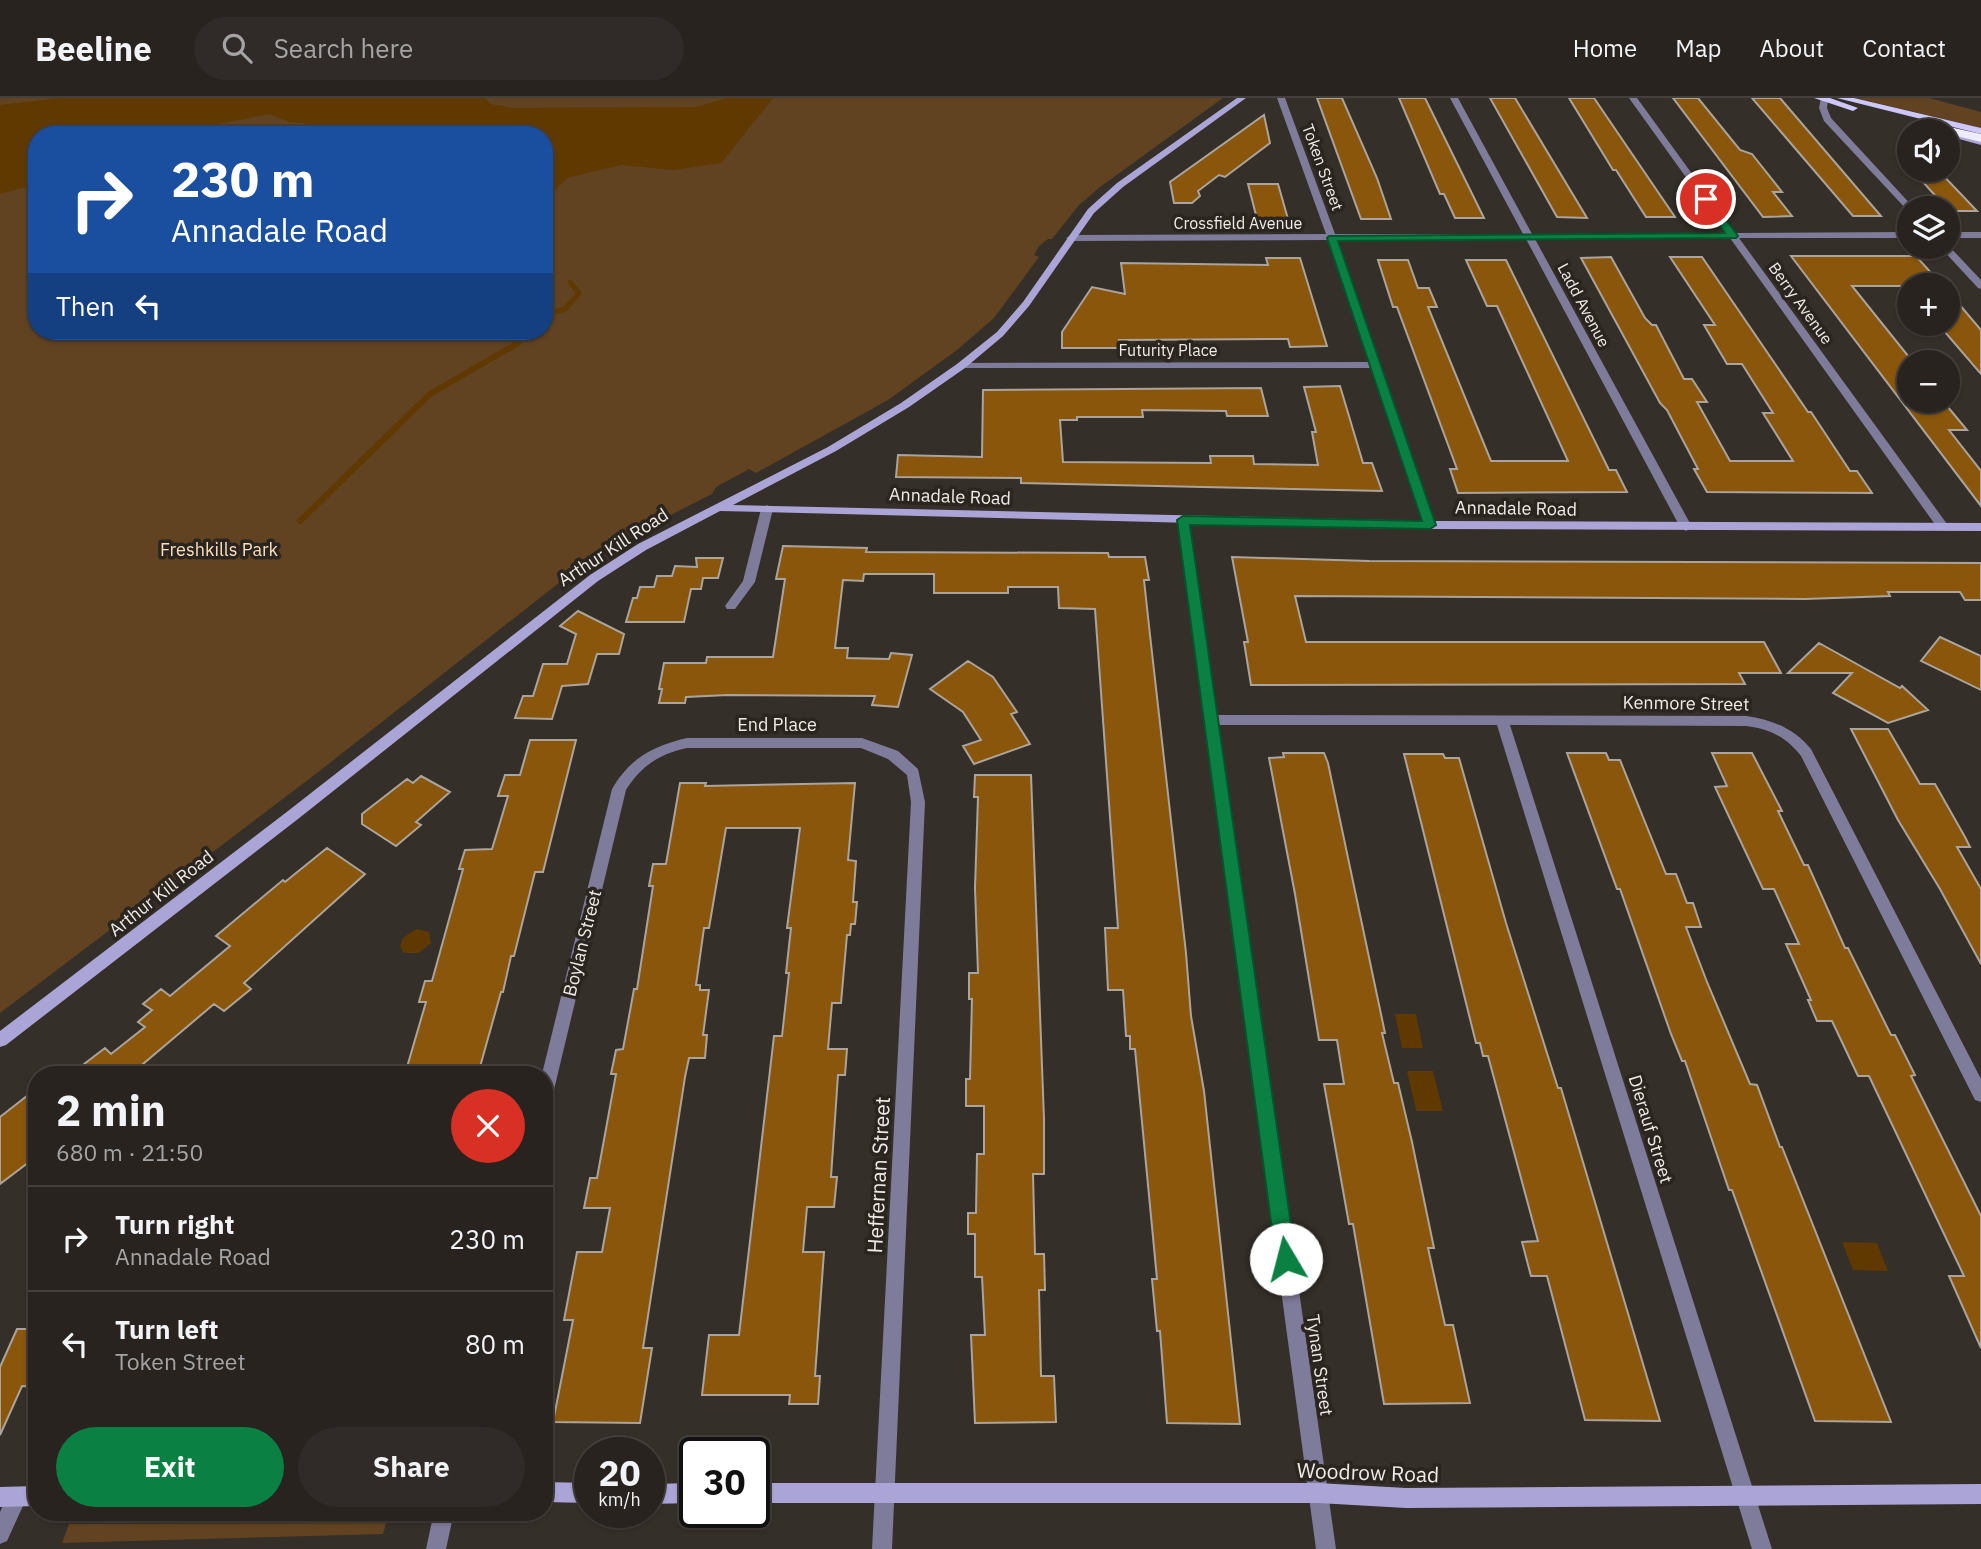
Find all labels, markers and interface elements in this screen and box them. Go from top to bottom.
search box [194,17,684,80]
text: Beeline [35,27,152,70]
icon: search [218,29,256,67]
text: Search here [274,31,413,65]
text: Home [1573,32,1637,64]
text: Map [1675,32,1721,64]
text: About [1759,32,1824,64]
text: Contact [1862,32,1946,64]
map controls [1897,119,1960,413]
button: sound [1897,119,1960,182]
street label: Token Street [1298,121,1348,213]
text: 230 m [171,147,315,210]
icon: right [56,154,147,245]
pin [1676,169,1736,229]
icon: arrive [1687,180,1725,218]
button: layers [1897,196,1960,259]
text: Annadale Road [171,209,388,251]
street label: Crossfield Avenue [1174,213,1303,233]
street label: Berry Avenue [1765,258,1838,348]
street label: Ladd Avenue [1554,260,1615,351]
button: + [1897,273,1960,336]
icon: left [129,287,167,325]
text: Then [56,289,115,323]
street label: Futurity Place [1119,340,1218,360]
button: − [1897,350,1960,413]
street label: Annadale Road [889,482,1011,510]
street label: Annadale Road [1455,495,1577,521]
street label: Arthur Kill Road [553,503,673,591]
park label: Freshkills Park [160,538,279,561]
street label: Kenmore Street [1622,690,1750,716]
street label: End Place [737,713,817,736]
street label: Arthur Kill Road [104,845,218,941]
street label: Boylan Street [558,887,606,999]
street label: Dierauf Street [1624,1072,1678,1186]
text: 2 min [56,1083,166,1138]
button: close [451,1089,525,1163]
street label: Heffernan Street [860,1096,896,1254]
text: 680 m · 21:50 [56,1137,203,1167]
text: Turn right [115,1207,234,1241]
icon: right [56,1220,94,1258]
text: 230 m [449,1222,525,1256]
position arrow [1249,1222,1323,1296]
text: Annadale Road [115,1241,271,1271]
text: Turn left [115,1312,218,1346]
street label: Tynan Street [1301,1313,1339,1417]
icon: left [56,1325,94,1363]
text: 80 m [465,1327,525,1361]
text: Token Street [115,1346,245,1376]
button: Exit [56,1427,284,1507]
button: Share [298,1427,525,1507]
speed limit sign: 30 [679,1437,770,1528]
text: 20 [598,1450,641,1496]
street label: Woodrow Road [1296,1456,1440,1488]
text: km/h [598,1488,641,1511]

